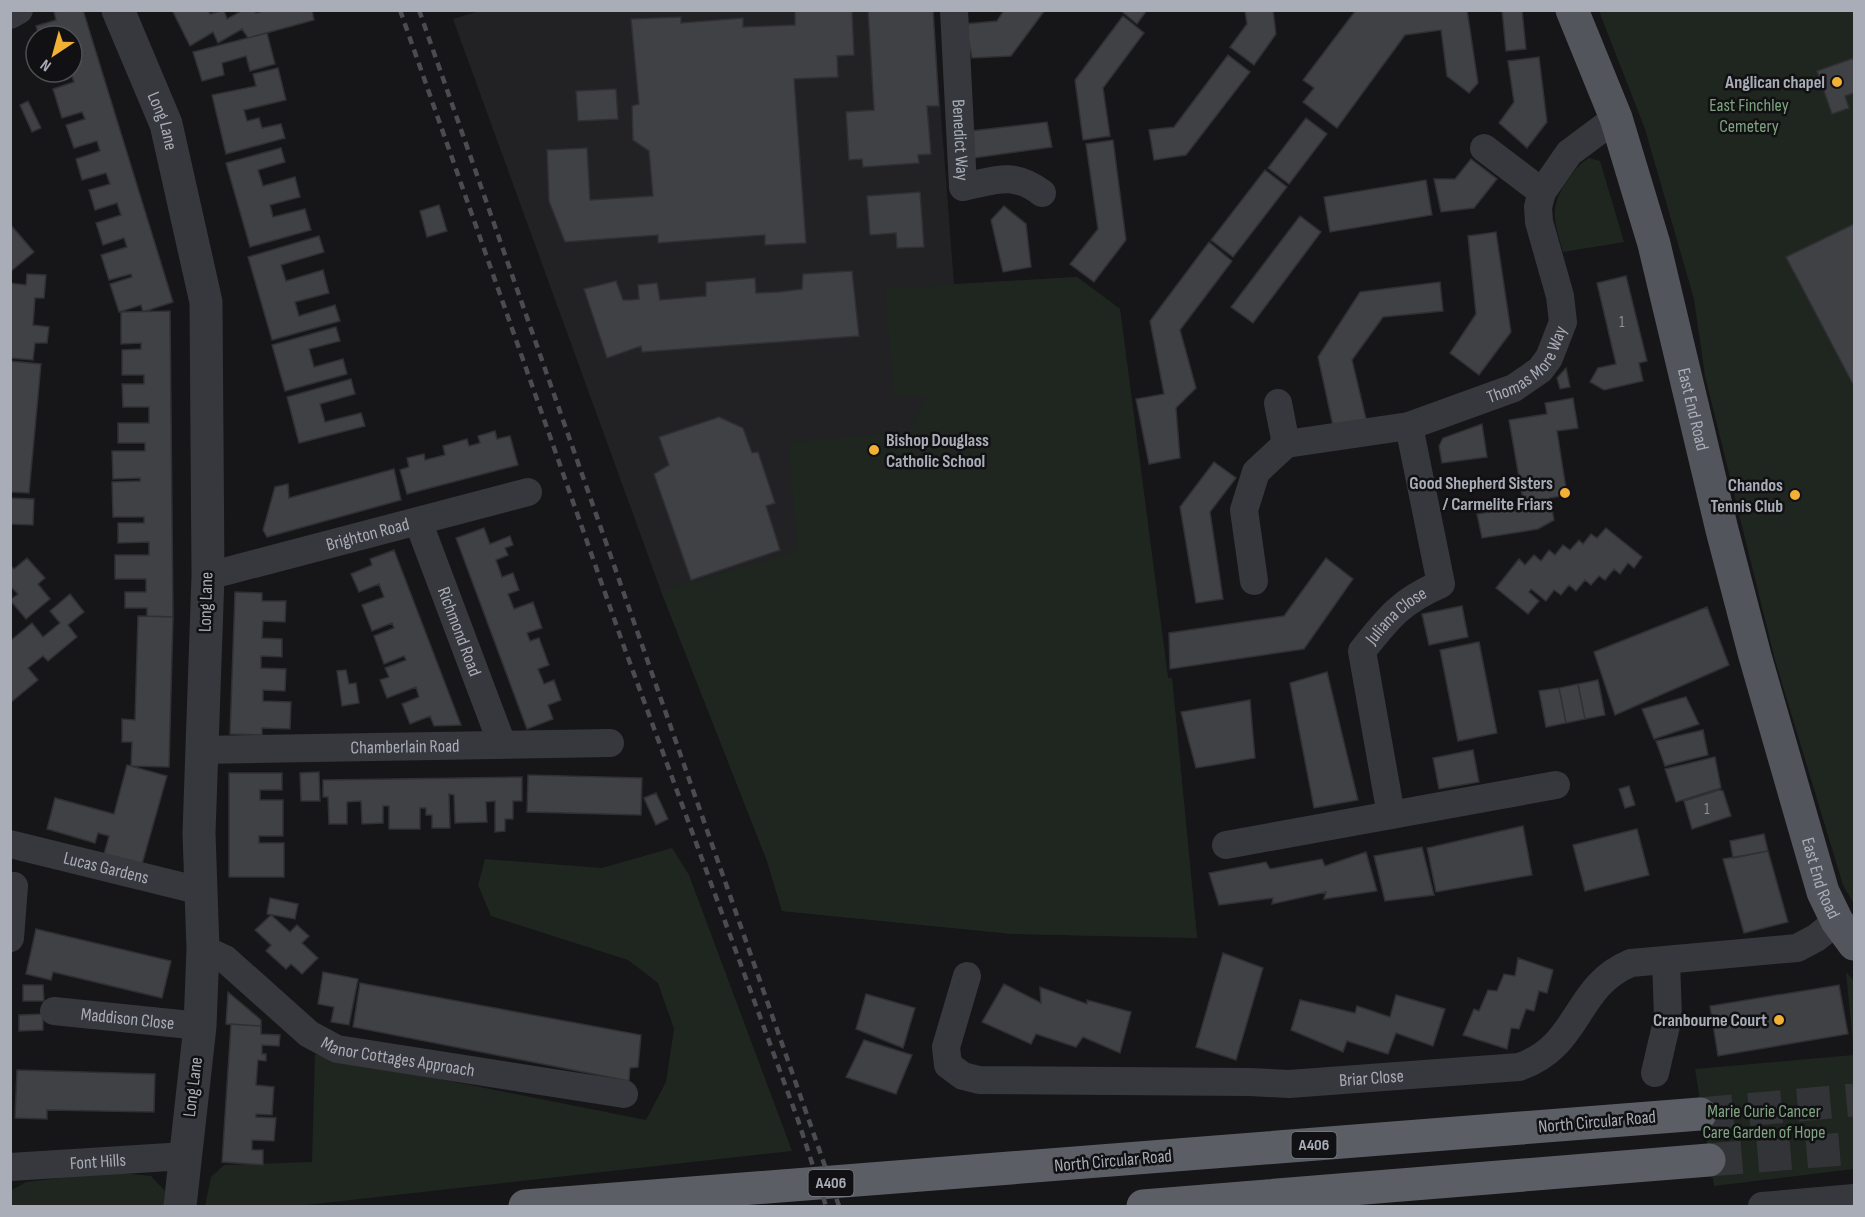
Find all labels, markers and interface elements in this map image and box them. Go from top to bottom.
north arrow [24,24,84,84]
text: N [37,55,55,75]
place label: Anglican chapel [1724,72,1825,93]
marker: Anglican chapel [1830,75,1844,89]
street label: Long Lane [143,89,182,152]
park label: East Finchley Cemetery [1709,95,1789,137]
street label: Benedict Way [948,99,973,181]
house number: 1 [1619,313,1625,332]
street label: Thomas More Way [1484,323,1571,407]
street label: East End Road [1673,366,1713,453]
place label: Bishop Douglass Catholic School [886,430,989,472]
marker: Bishop Douglass Catholic School [867,443,881,457]
place label: Good Shepherd Sisters / Carmelite Friars [1409,473,1553,515]
place label: Chandos Tennis Club [1711,475,1783,517]
marker: Good Shepherd Sisters / Carmelite Friars [1558,486,1572,500]
marker: Chandos Tennis Club [1788,488,1802,502]
street label: Brighton Road [324,513,411,555]
street label: Long Lane [194,572,218,632]
street label: Juliana Close [1360,582,1430,649]
street label: Richmond Road [433,584,486,679]
street label: Chamberlain Road [350,735,460,758]
house number: 1 [1704,800,1710,819]
street label: East End Road [1797,835,1845,922]
street label: Lucas Gardens [61,847,151,888]
street label: Maddison Close [80,1003,175,1034]
place label: Cranbourne Court [1653,1010,1767,1031]
marker: Cranbourne Court [1772,1013,1786,1027]
street label: Manor Cottages Approach [318,1032,476,1081]
street label: Long Lane [179,1056,207,1118]
street label: Briar Close [1338,1065,1405,1091]
park label: Marie Curie Cancer Care Garden of Hope [1702,1101,1826,1143]
street label: North Circular Road [1537,1106,1657,1138]
road number: A406 [1292,1132,1336,1158]
street label: North Circular Road [1053,1145,1173,1177]
street label: Font Hills [69,1149,126,1174]
road number: A406 [808,1170,854,1196]

